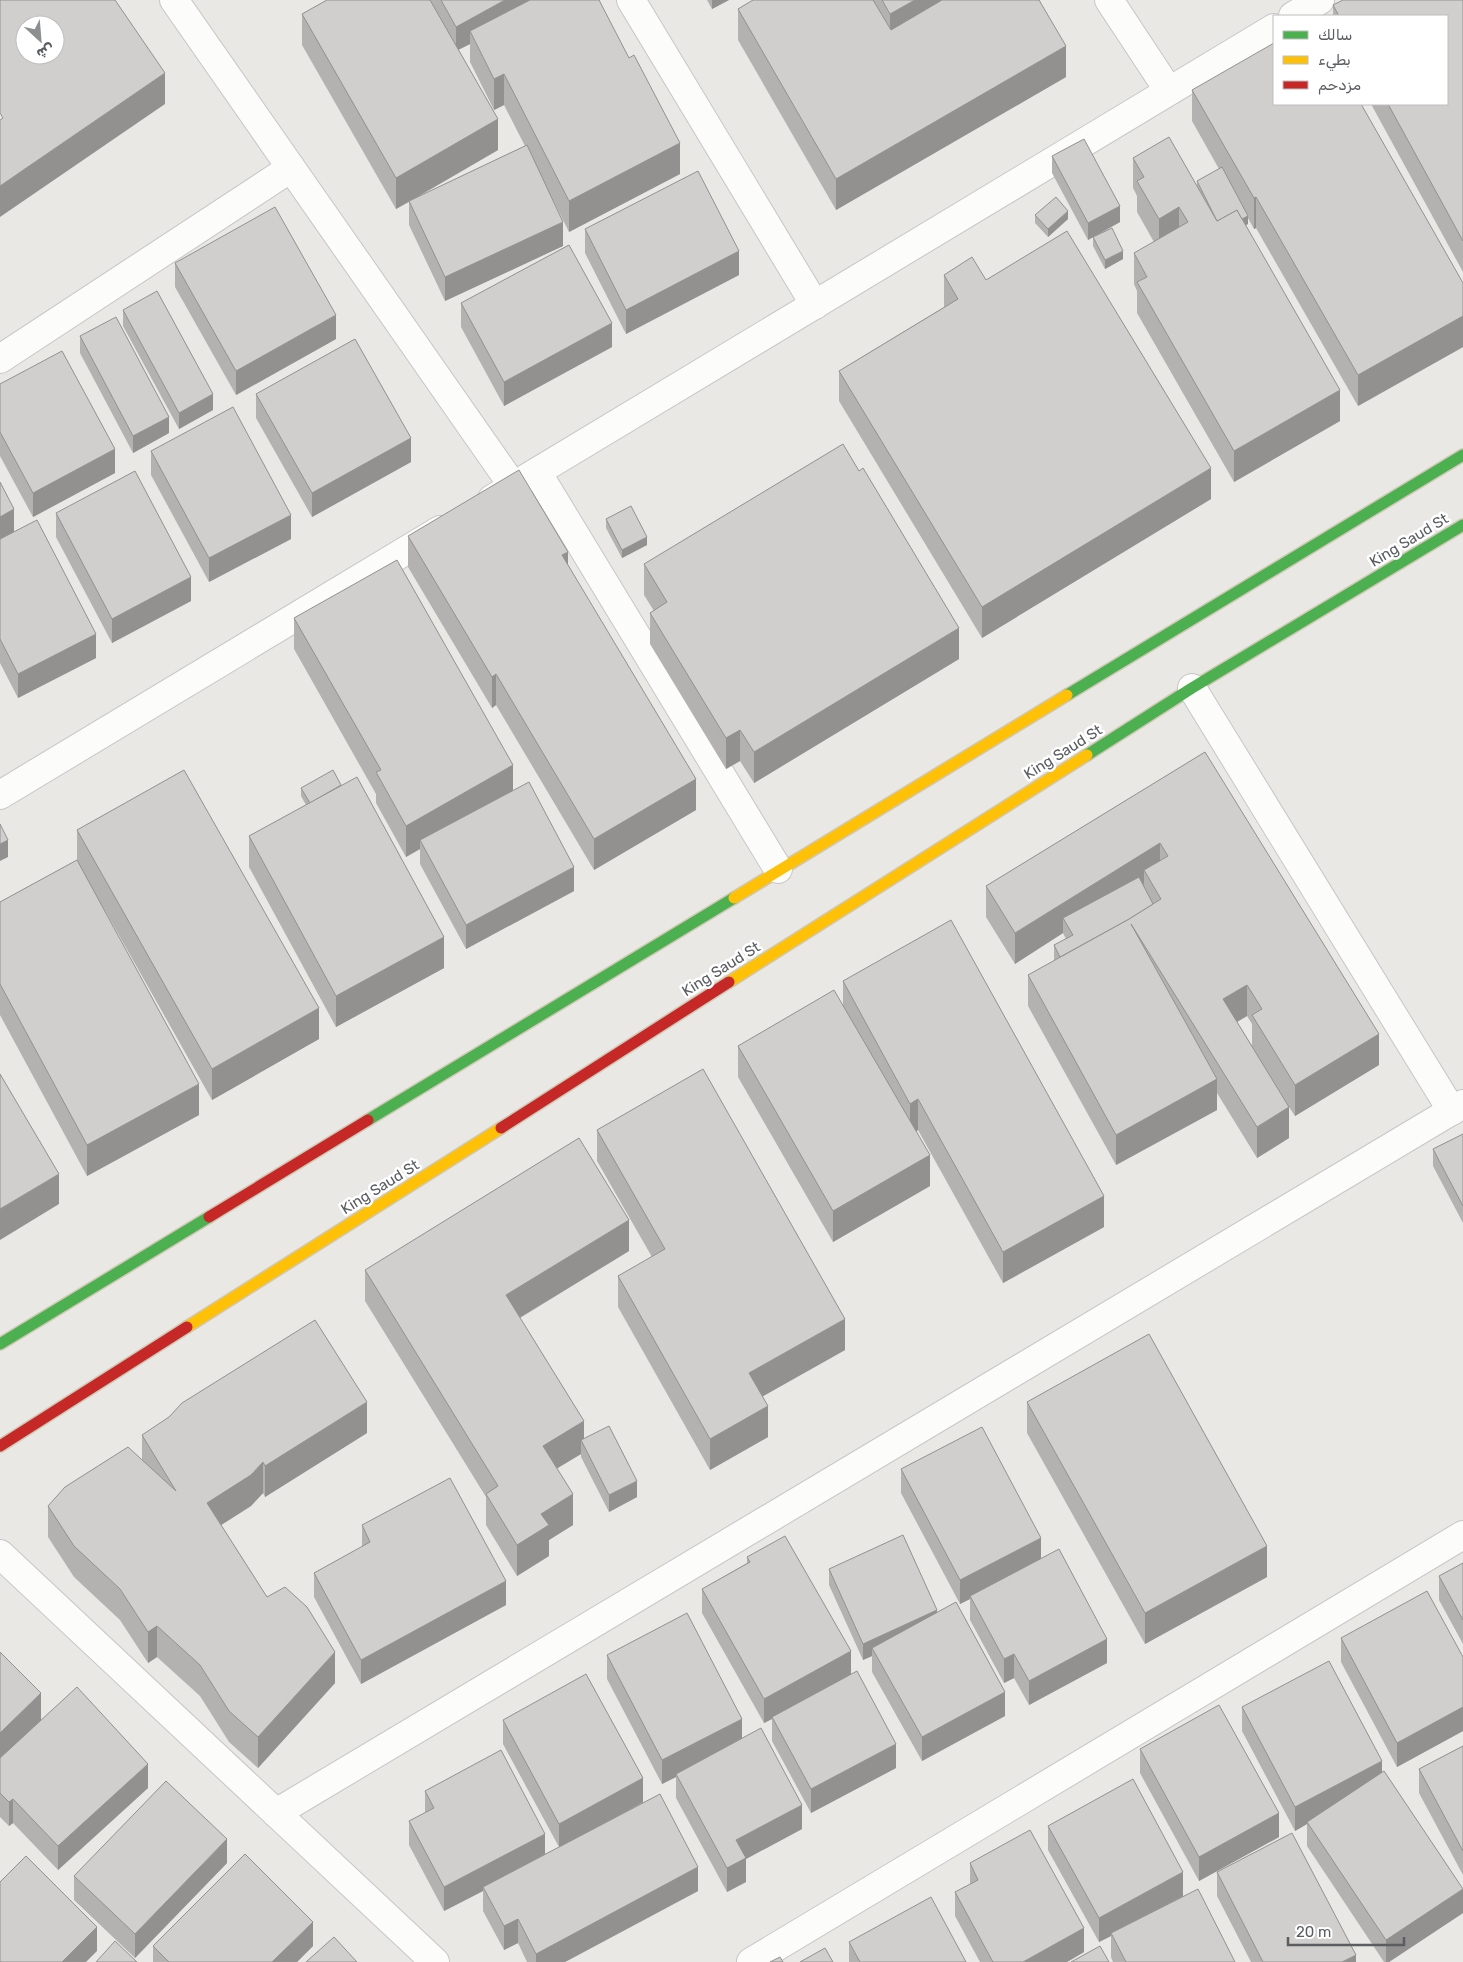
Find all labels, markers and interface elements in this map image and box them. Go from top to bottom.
north arrow [15,15,65,65]
legend [1273,15,1448,105]
text: سالك [1318,26,1353,44]
text: ش [34,40,57,63]
text: بطيء [1318,51,1351,72]
text: مزدحم [1318,76,1361,95]
street label: King Saud St [1366,509,1452,571]
street label: King Saud St [1021,721,1106,783]
street label: King Saud St [679,938,764,1000]
street label: King Saud St [338,1156,423,1218]
scale bar [1288,1914,1404,1946]
text: 20 m [1296,1923,1331,1941]

